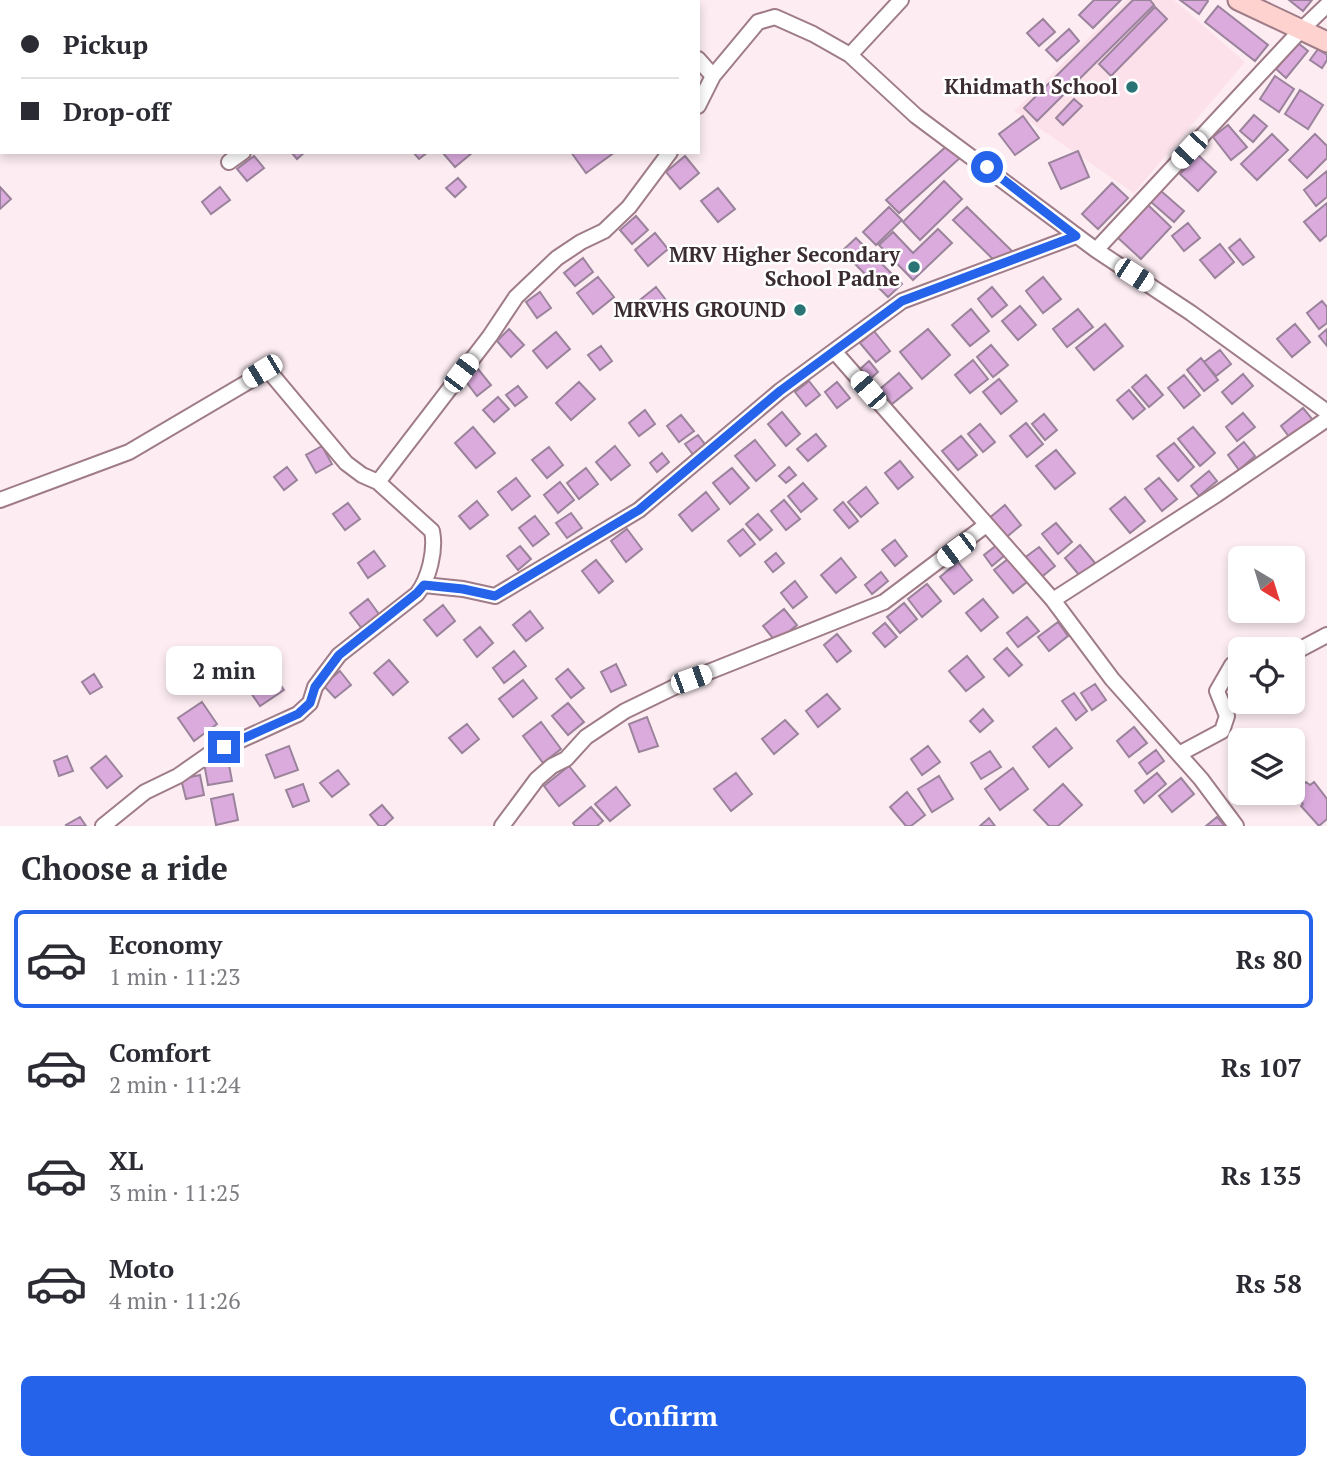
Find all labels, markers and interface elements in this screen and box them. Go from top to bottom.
text: Pickup [63,27,148,61]
place label: Khidmath School [944,72,1118,100]
marker: Khidmath School [1124,79,1140,95]
text: Drop-off [63,94,170,128]
car [1167,127,1212,173]
route start [971,151,1003,183]
place label: MRV Higher Secondary School Padne [669,240,901,292]
car [1111,255,1158,295]
marker: MRV Higher Secondary School Padne [906,259,922,275]
place label: MRVHS GROUND [614,295,786,323]
marker: MRVHS GROUND [792,302,808,318]
car [440,350,483,396]
car [239,351,286,391]
car [847,367,890,413]
car [933,529,980,571]
north arrow [1228,546,1306,623]
map controls [1228,546,1305,805]
button: locate [1228,637,1305,714]
callout: 2 min [166,646,282,694]
text: 2 min [193,655,255,686]
car [668,662,715,696]
button: layers [1228,728,1305,805]
route end [208,731,240,763]
text: Choose a ride [21,847,228,889]
text: Economy [109,927,222,961]
icon: car [25,928,88,991]
text: Rs 80 [1236,942,1302,976]
text: 1 min · 11:23 [109,961,241,992]
text: Comfort [109,1035,211,1069]
icon: car [25,1036,88,1099]
text: Rs 107 [1221,1050,1302,1084]
text: 2 min · 11:24 [109,1069,241,1100]
text: XL [109,1143,143,1177]
icon: car [25,1144,88,1207]
text: Rs 135 [1221,1158,1302,1192]
text: 3 min · 11:25 [109,1177,241,1208]
text: Moto [109,1251,174,1285]
icon: car [25,1252,88,1315]
text: Rs 58 [1236,1266,1302,1300]
text: 4 min · 11:26 [109,1285,241,1316]
button: Confirm [21,1376,1306,1456]

